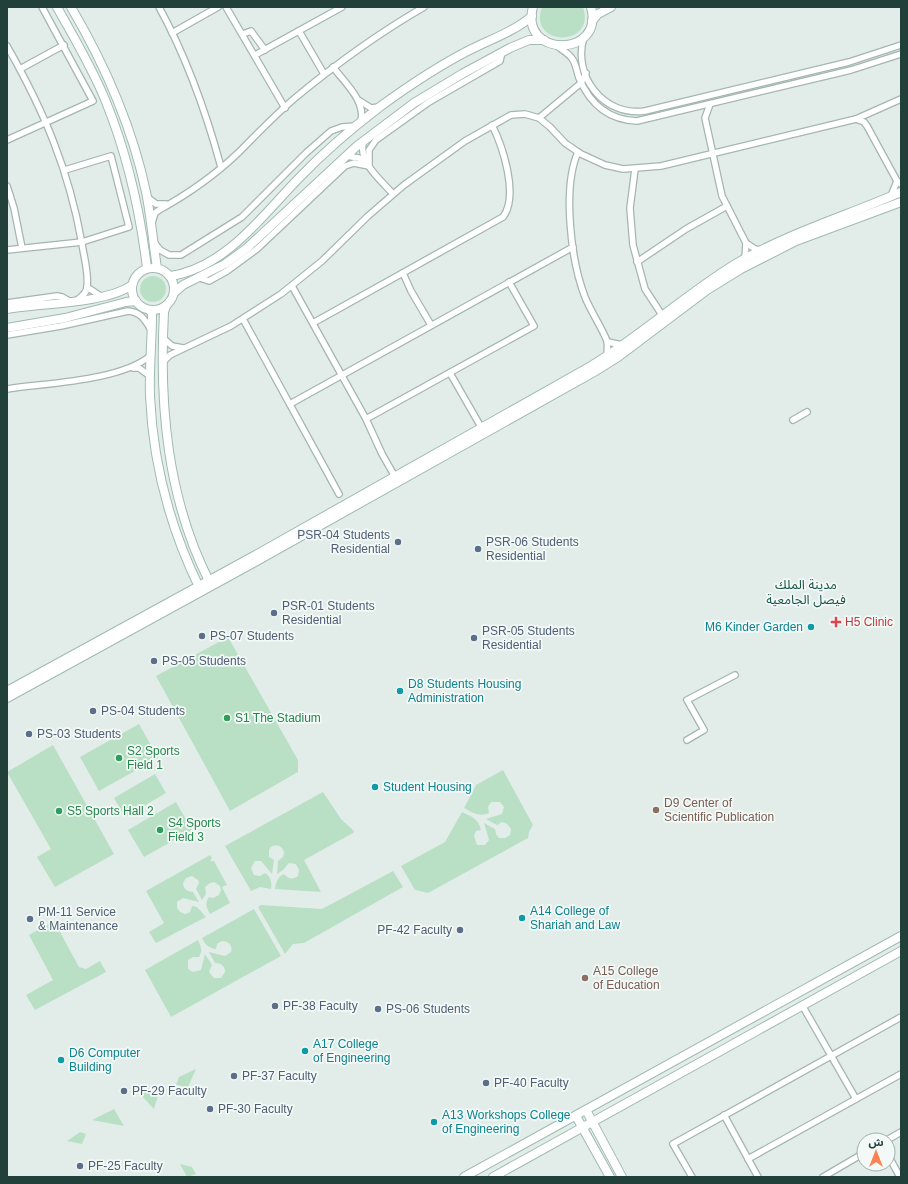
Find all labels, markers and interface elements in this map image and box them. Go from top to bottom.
place label: PSR-04 Students Residential [297,528,390,556]
place label: PSR-06 Students Residential [486,535,579,563]
marker: PSR-04 Students Residential [393,537,403,547]
marker: PSR-06 Students Residential [473,544,483,554]
district label: مدينة الملك فيصل الجامعية [766,577,846,608]
place label: PSR-01 Students Residential [282,599,375,627]
marker: PSR-01 Students Residential [269,608,279,618]
place label: H5 Clinic [845,615,893,629]
marker: H5 Clinic [830,616,842,628]
place label: M6 Kinder Garden [705,620,803,634]
marker: M6 Kinder Garden [806,622,816,632]
place label: PSR-05 Students Residential [482,624,575,652]
place label: PS-07 Students [210,629,294,643]
marker: PS-07 Students [197,631,207,641]
marker: PSR-05 Students Residential [469,633,479,643]
place label: PS-05 Students [162,654,246,668]
marker: PS-05 Students [149,656,159,666]
place label: D8 Students Housing Administration [408,677,521,705]
marker: D8 Students Housing Administration [395,686,405,696]
place label: PS-04 Students [101,704,185,718]
marker: PS-04 Students [88,706,98,716]
place label: S1 The Stadium [235,711,321,725]
marker: S1 The Stadium [222,713,232,723]
place label: PS-03 Students [37,727,121,741]
marker: PS-03 Students [24,729,34,739]
place label: S2 Sports Field 1 [127,744,180,772]
marker: S2 Sports Field 1 [114,753,124,763]
place label: Student Housing [383,780,472,794]
marker: Student Housing [370,782,380,792]
place label: D9 Center of Scientific Publication [664,796,774,824]
place label: S5 Sports Hall 2 [67,804,154,818]
marker: D9 Center of Scientific Publication [651,805,661,815]
marker: S5 Sports Hall 2 [54,806,64,816]
place label: S4 Sports Field 3 [168,816,221,844]
marker: S4 Sports Field 3 [155,825,165,835]
place label: A14 College of Shariah and Law [530,904,620,932]
place label: PM-11 Service & Maintenance [38,905,118,933]
marker: A14 College of Shariah and Law [517,913,527,923]
marker: PM-11 Service & Maintenance [25,914,35,924]
place label: PF-42 Faculty [377,923,452,937]
marker: PF-42 Faculty [455,925,465,935]
place label: A15 College of Education [593,964,660,992]
marker: A15 College of Education [580,973,590,983]
place label: PF-38 Faculty [283,999,358,1013]
marker: PF-38 Faculty [270,1001,280,1011]
place label: PS-06 Students [386,1002,470,1016]
marker: PS-06 Students [373,1004,383,1014]
place label: A17 College of Engineering [313,1037,390,1065]
place label: D6 Computer Building [69,1046,140,1074]
marker: A17 College of Engineering [300,1046,310,1056]
marker: D6 Computer Building [56,1055,66,1065]
place label: PF-37 Faculty [242,1069,317,1083]
marker: PF-37 Faculty [229,1071,239,1081]
place label: PF-40 Faculty [494,1076,569,1090]
marker: PF-40 Faculty [481,1078,491,1088]
place label: PF-29 Faculty [132,1084,207,1098]
marker: PF-29 Faculty [119,1086,129,1096]
place label: PF-30 Faculty [218,1102,293,1116]
marker: PF-30 Faculty [205,1104,215,1114]
place label: A13 Workshops College of Engineering [442,1108,571,1136]
marker: A13 Workshops College of Engineering [429,1117,439,1127]
north arrow [856,1132,896,1172]
text: ش [868,1136,884,1149]
place label: PF-25 Faculty [88,1159,163,1173]
marker: PF-25 Faculty [75,1161,85,1171]

